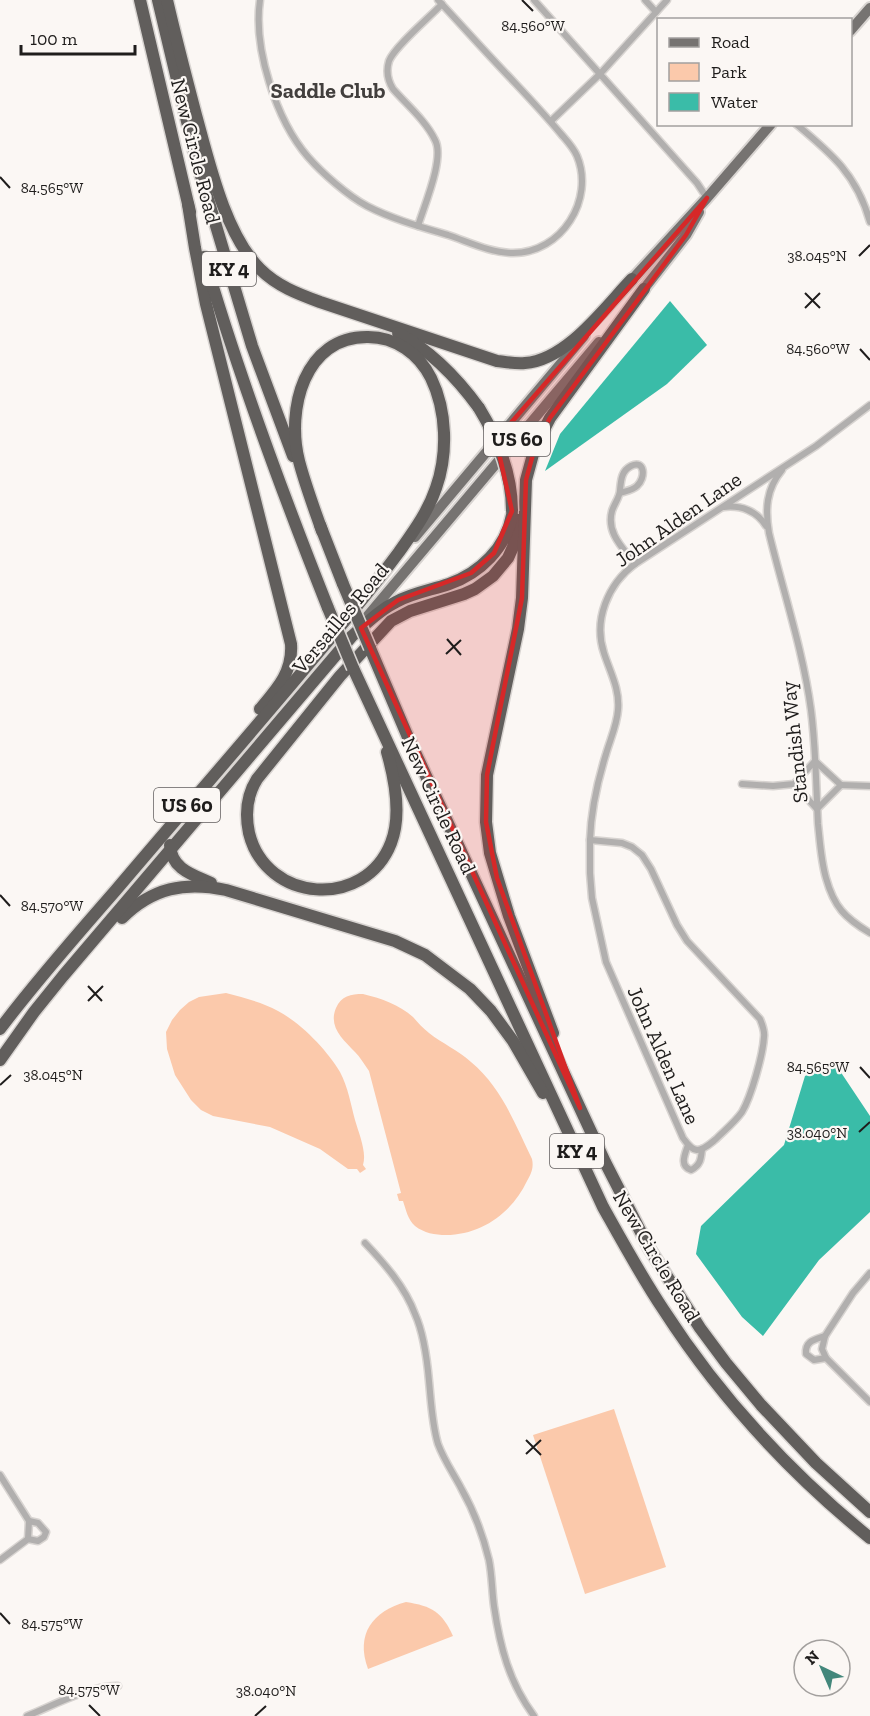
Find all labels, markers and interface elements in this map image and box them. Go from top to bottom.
text: 84.560°W [501,17,565,35]
scale bar [21,18,135,56]
legend [657,18,852,126]
text: 100 m [30,28,78,50]
text: Road [711,31,750,53]
text: Park [711,61,747,83]
street label: New Circle Road [166,76,226,226]
district label: Saddle Club [271,77,385,104]
text: Water [711,91,758,113]
text: 84.565°W [21,179,83,197]
text: 38.045°N [787,247,847,265]
road number: KY 4 [202,252,256,286]
text: 84.560°W [786,340,850,358]
road number: US 60 [484,422,550,456]
street label: John Alden Lane [610,466,746,572]
street label: Versailles Road [286,557,394,679]
street label: Standish Way [775,680,813,804]
street label: New Circle Road [396,732,482,878]
road number: US 60 [154,788,220,822]
text: 84.570°W [21,897,83,915]
street label: John Alden Lane [622,982,706,1128]
text: 84.565°W [787,1058,849,1076]
text: 38.045°N [23,1066,83,1084]
text: 38.040°N [787,1124,847,1142]
road number: KY 4 [550,1134,604,1168]
street label: New Circle Road [608,1186,706,1326]
text: 84.575°W [21,1615,83,1633]
north arrow [792,1638,852,1698]
text: N [801,1647,823,1669]
text: 84.575°W [58,1681,120,1699]
text: 38.040°N [236,1682,296,1700]

